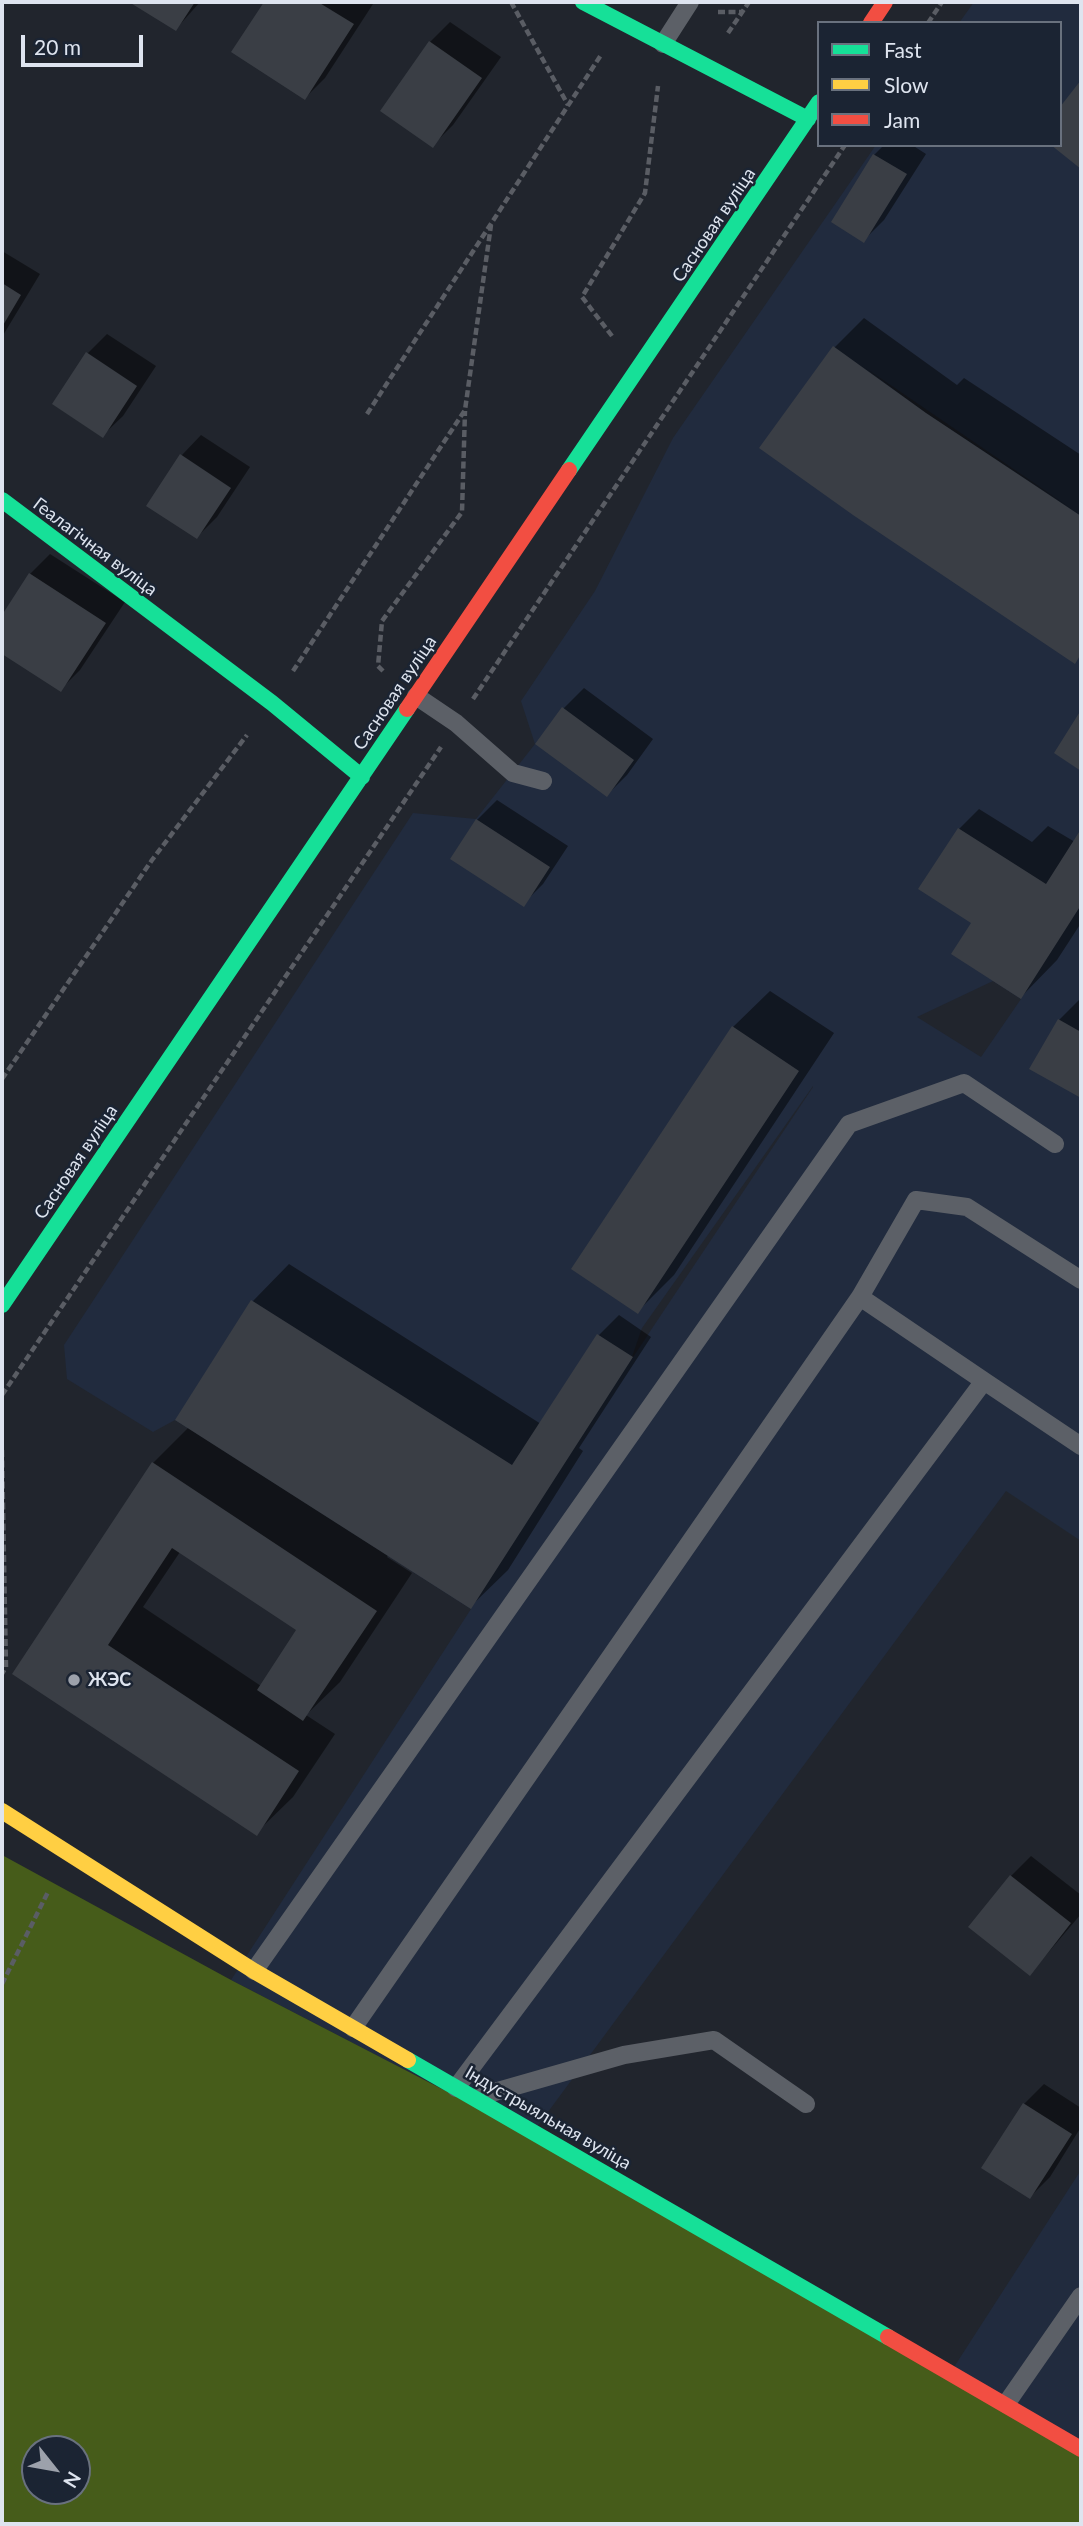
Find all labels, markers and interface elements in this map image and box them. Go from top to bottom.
scale bar [24,21,147,65]
legend [817,21,1062,147]
text: 20 m [34,34,81,59]
text: Fast [884,37,921,62]
text: Slow [884,72,928,97]
text: Jam [884,107,920,132]
street label: Сасновая вуліца [668,164,760,286]
street label: Геалагічная вуліца [29,493,161,601]
street label: Сасновая вуліца [349,632,441,754]
street label: Сасновая вуліца [30,1101,122,1223]
place label: ЖЭС [88,1669,131,1691]
marker: ЖЭС [66,1672,82,1688]
street label: Індустрыяльная вуліца [461,2062,635,2174]
north arrow [21,2435,91,2505]
text: N [59,2468,86,2492]

